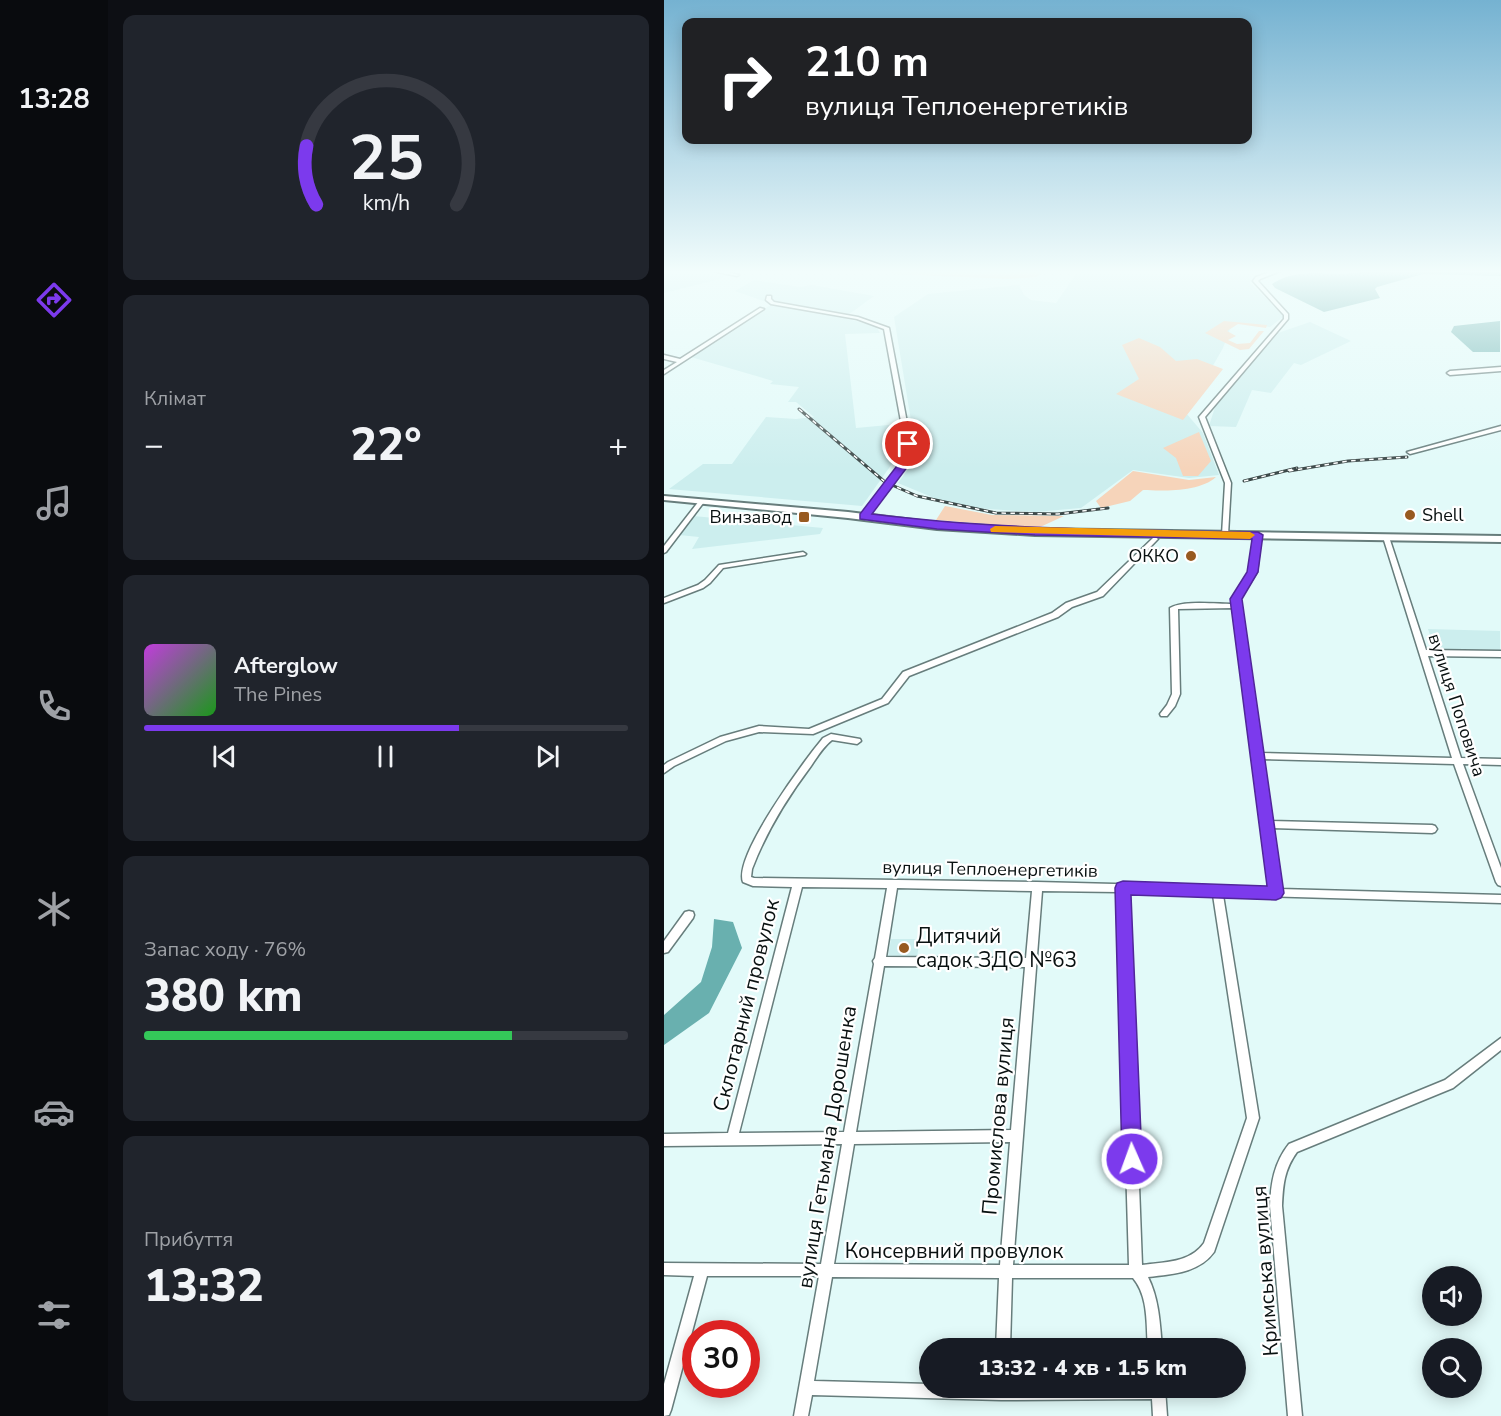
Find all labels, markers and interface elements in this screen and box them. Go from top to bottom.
text: 210 m [805,34,929,91]
icon: right [706,42,784,120]
text: 13:28 [18,81,90,118]
text: вулиця Теплоенергетиків [805,88,1128,125]
text: 25 [349,116,423,201]
text: km/h [362,188,410,218]
icon: directions [33,279,75,321]
text: Клімат [144,385,206,412]
text: 22° [350,415,422,476]
pin [882,418,933,469]
text: − [144,423,164,468]
text: + [608,423,628,468]
icon: arrive [891,427,924,460]
icon: music [33,482,75,524]
place label: Shell [1422,503,1464,527]
place label: Винзавод [709,505,792,529]
marker: Shell [1403,508,1417,522]
marker: Винзавод [797,510,811,524]
place label: ОККО [1128,544,1179,568]
marker: ОККО [1184,549,1198,563]
street label: вулиця Поповича [1423,630,1491,780]
text: Afterglow [234,651,338,681]
text: The Pines [234,681,322,708]
icon: phone [33,685,75,727]
icon: previous [208,740,241,773]
icon: pause [369,740,402,773]
icon: next [531,740,564,773]
street label: вулиця Теплоенергетиків [882,855,1098,883]
icon: climate [33,888,75,930]
street label: Склотарний провулок [706,895,786,1114]
place label: Дитячий садок ЗДО №63 [916,922,1077,974]
text: Запас ходу · 76% [144,936,306,963]
marker: Дитячий садок ЗДО №63 [897,941,911,955]
text: 380 km [144,966,303,1027]
street label: вулиця Гетьмана Дорошенка [791,1004,863,1290]
street label: Промислова вулиця [975,1016,1021,1216]
icon: car [33,1091,75,1133]
position arrow [1100,1127,1164,1191]
street label: Кримська вулиця [1245,1185,1285,1357]
text: Прибуття [144,1226,233,1253]
street label: Консервний провулок [845,1237,1064,1265]
text: 13:32 [144,1256,264,1317]
map controls [1422,1266,1482,1398]
button: sound [1422,1266,1482,1326]
icon: filters [33,1294,75,1336]
speed limit sign: 30 [682,1320,760,1398]
button: search [1422,1338,1482,1398]
text: 13:32 · 4 хв · 1.5 km [978,1353,1187,1383]

